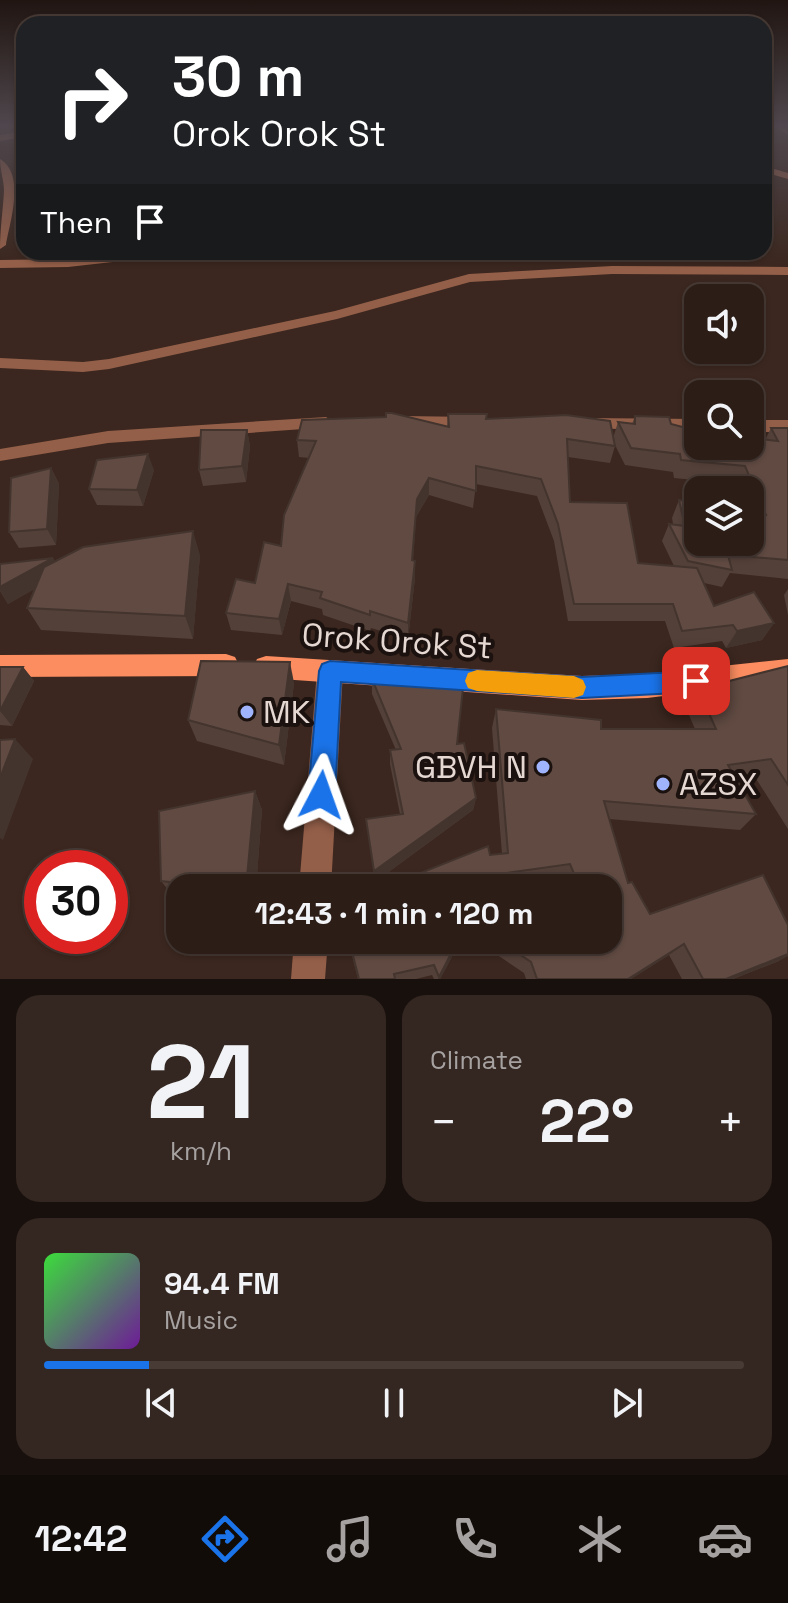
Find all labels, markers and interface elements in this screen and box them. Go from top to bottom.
text: 30 m [172,41,304,112]
icon: right [40,48,144,152]
text: Orok Orok St [172,111,386,157]
icon: arrive [128,200,172,244]
text: Then [40,203,112,242]
map controls [684,284,764,556]
button: sound [684,284,764,364]
button: search [684,380,764,460]
button: layers [684,476,764,556]
street label: Orok Orok St [301,614,493,668]
pin [662,647,730,715]
icon: arrive [674,659,718,703]
place label: MK [263,692,311,732]
marker: MK [238,703,256,721]
place label: GBVH N [415,747,527,787]
position arrow [279,753,363,837]
marker: GBVH N [534,758,552,776]
place label: AZSX [679,764,757,804]
marker: AZSX [654,775,672,793]
speed limit sign: 30 [24,850,128,954]
text: 12:43 · 1 min · 120 m [255,894,533,933]
text: 21 [147,1016,255,1148]
text: Climate [430,1043,523,1077]
text: 22° [540,1083,634,1160]
text: − [430,1094,457,1150]
text: + [717,1094,744,1150]
text: km/h [170,1134,232,1168]
text: 94.4 FM [164,1264,280,1303]
text: Music [164,1303,238,1337]
icon: previous [139,1381,183,1425]
icon: pause [372,1381,416,1425]
icon: next [605,1381,649,1425]
icon: directions [197,1511,253,1567]
icon: music [322,1511,378,1567]
icon: phone [447,1511,503,1567]
icon: climate [572,1511,628,1567]
icon: car [697,1511,753,1567]
text: 12:42 [35,1516,127,1562]

